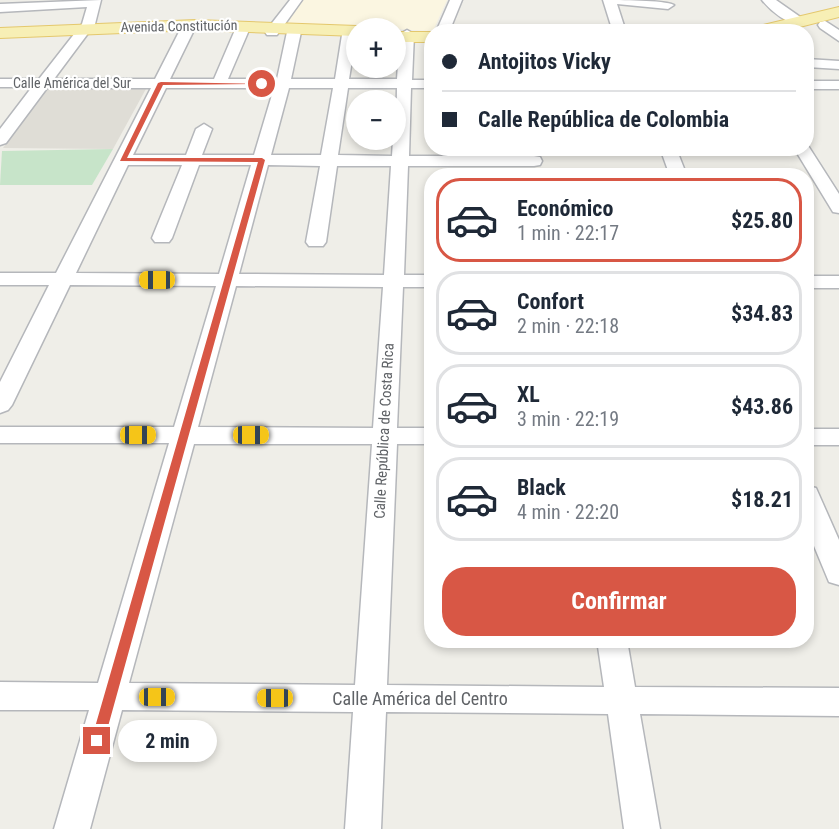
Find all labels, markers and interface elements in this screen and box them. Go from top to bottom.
street label: Avenida Constitución [120,17,238,35]
map controls [346,18,406,150]
button: + [346,18,406,78]
text: Antojitos Vicky [478,49,611,74]
route start [248,70,275,97]
street label: Calle América del Sur [13,75,131,91]
button: − [346,90,406,150]
text: Calle República de Colombia [478,107,729,132]
icon: car [445,193,499,247]
text: Económico [517,196,613,221]
text: $25.80 [731,208,793,233]
text: 1 min · 22:17 [517,221,619,245]
car [139,271,175,289]
icon: car [445,286,499,340]
text: Confort [517,289,584,314]
text: $34.83 [731,301,793,326]
text: 2 min · 22:18 [517,314,619,338]
street label: Calle República de Costa Rica [370,343,398,519]
icon: car [445,379,499,433]
text: XL [517,382,540,407]
text: $43.86 [731,394,793,419]
text: 3 min · 22:19 [517,407,619,431]
car [120,426,156,444]
car [233,426,269,444]
icon: car [445,472,499,526]
text: Black [517,475,566,500]
text: $18.21 [731,487,793,512]
text: 4 min · 22:20 [517,500,619,524]
button: Confirmar [442,567,796,636]
car [139,688,175,706]
street label: Calle América del Centro [332,688,508,709]
car [257,689,293,707]
callout: 2 min [118,720,217,762]
route end [83,727,110,754]
text: 2 min [145,729,190,753]

